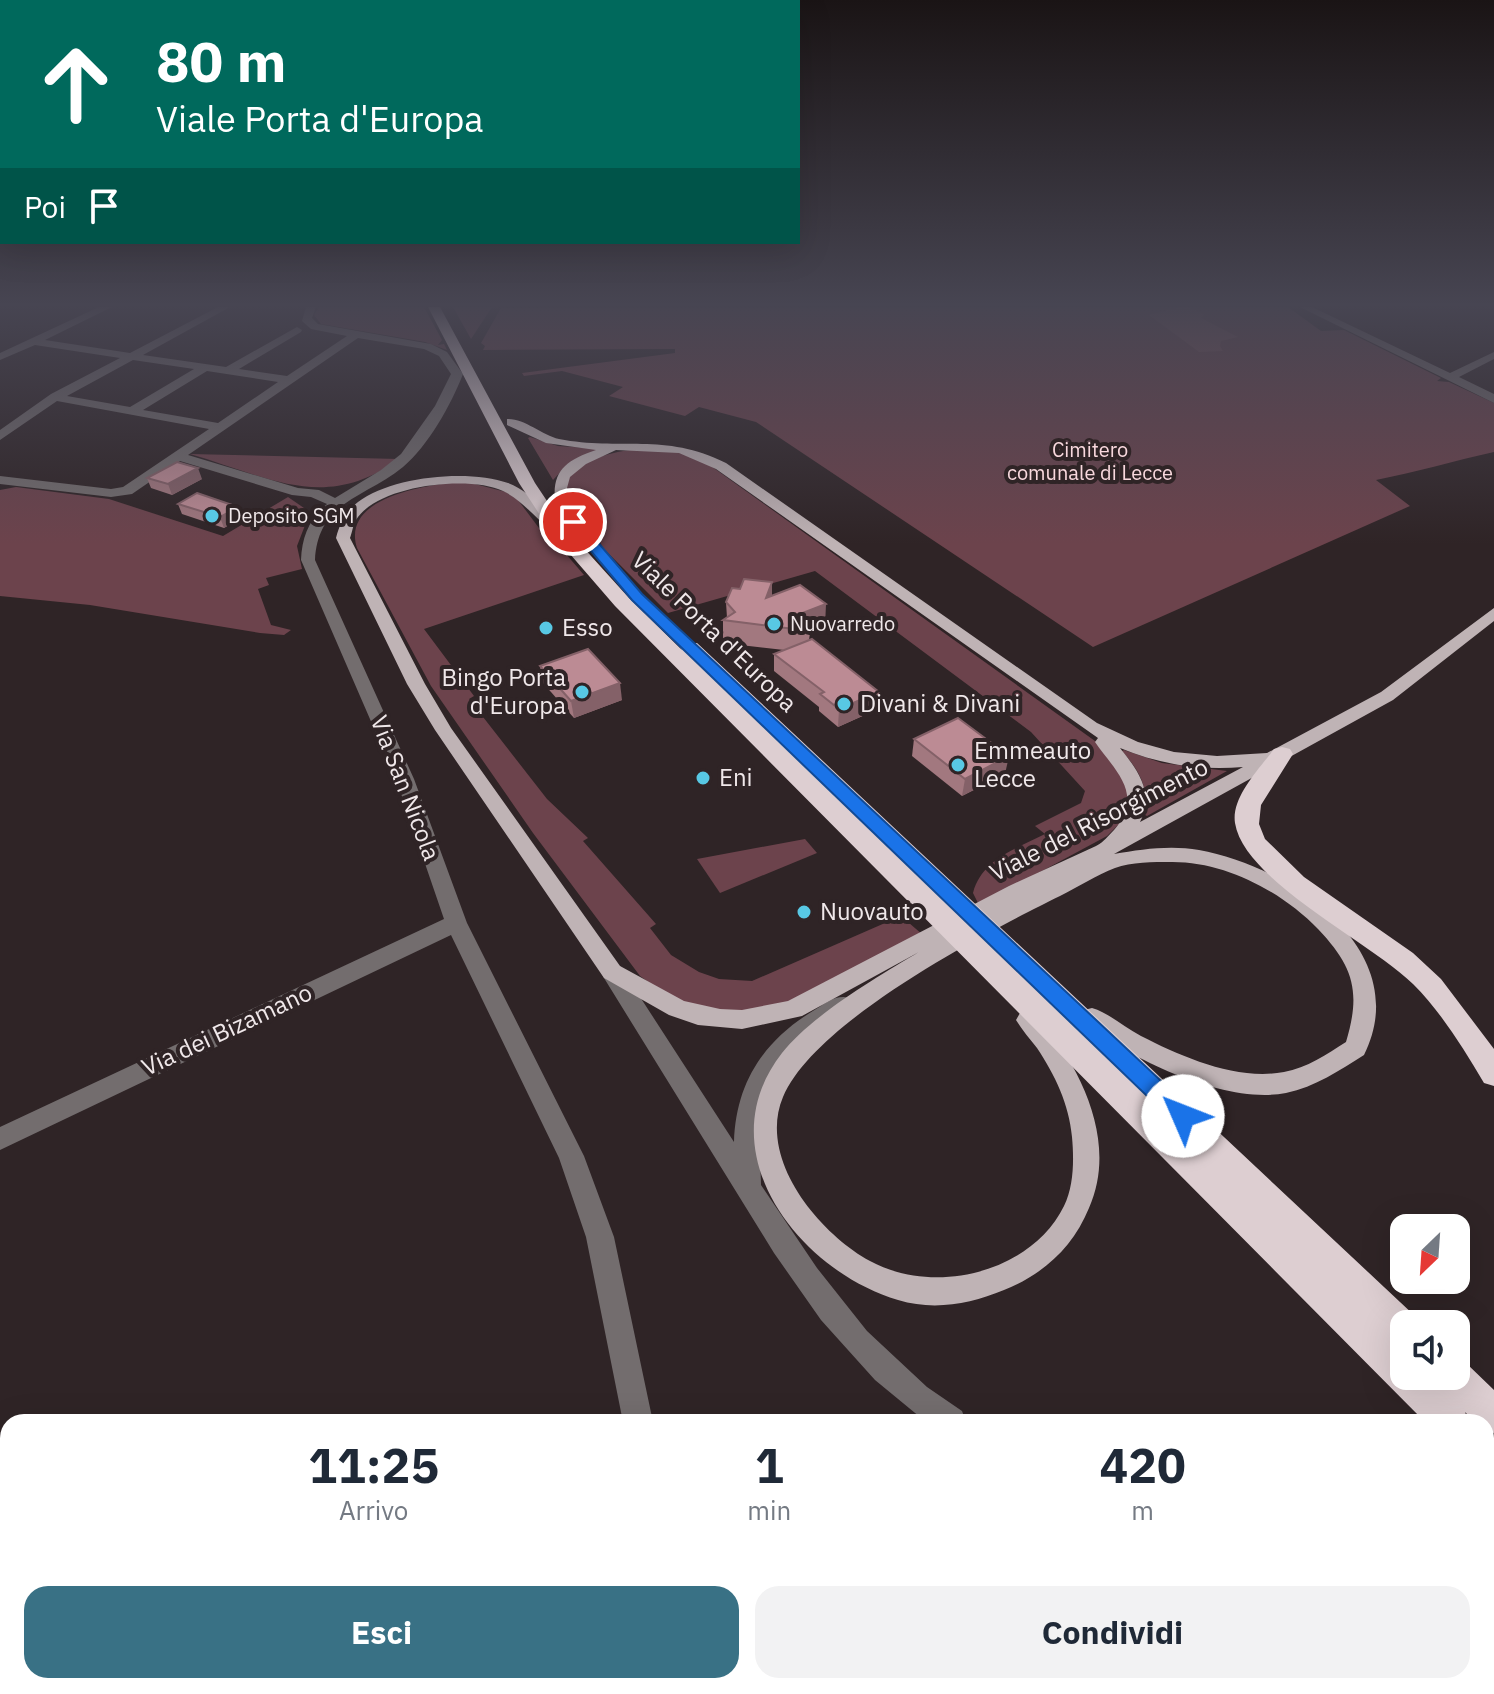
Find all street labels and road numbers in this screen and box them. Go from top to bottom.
street label: Viale Porta d'Europa [625,544,804,719]
street label: Via San Nicola [364,711,448,865]
street label: Viale del Risorgimento [984,750,1213,888]
street label: Via dei Bizamano [136,976,317,1083]

